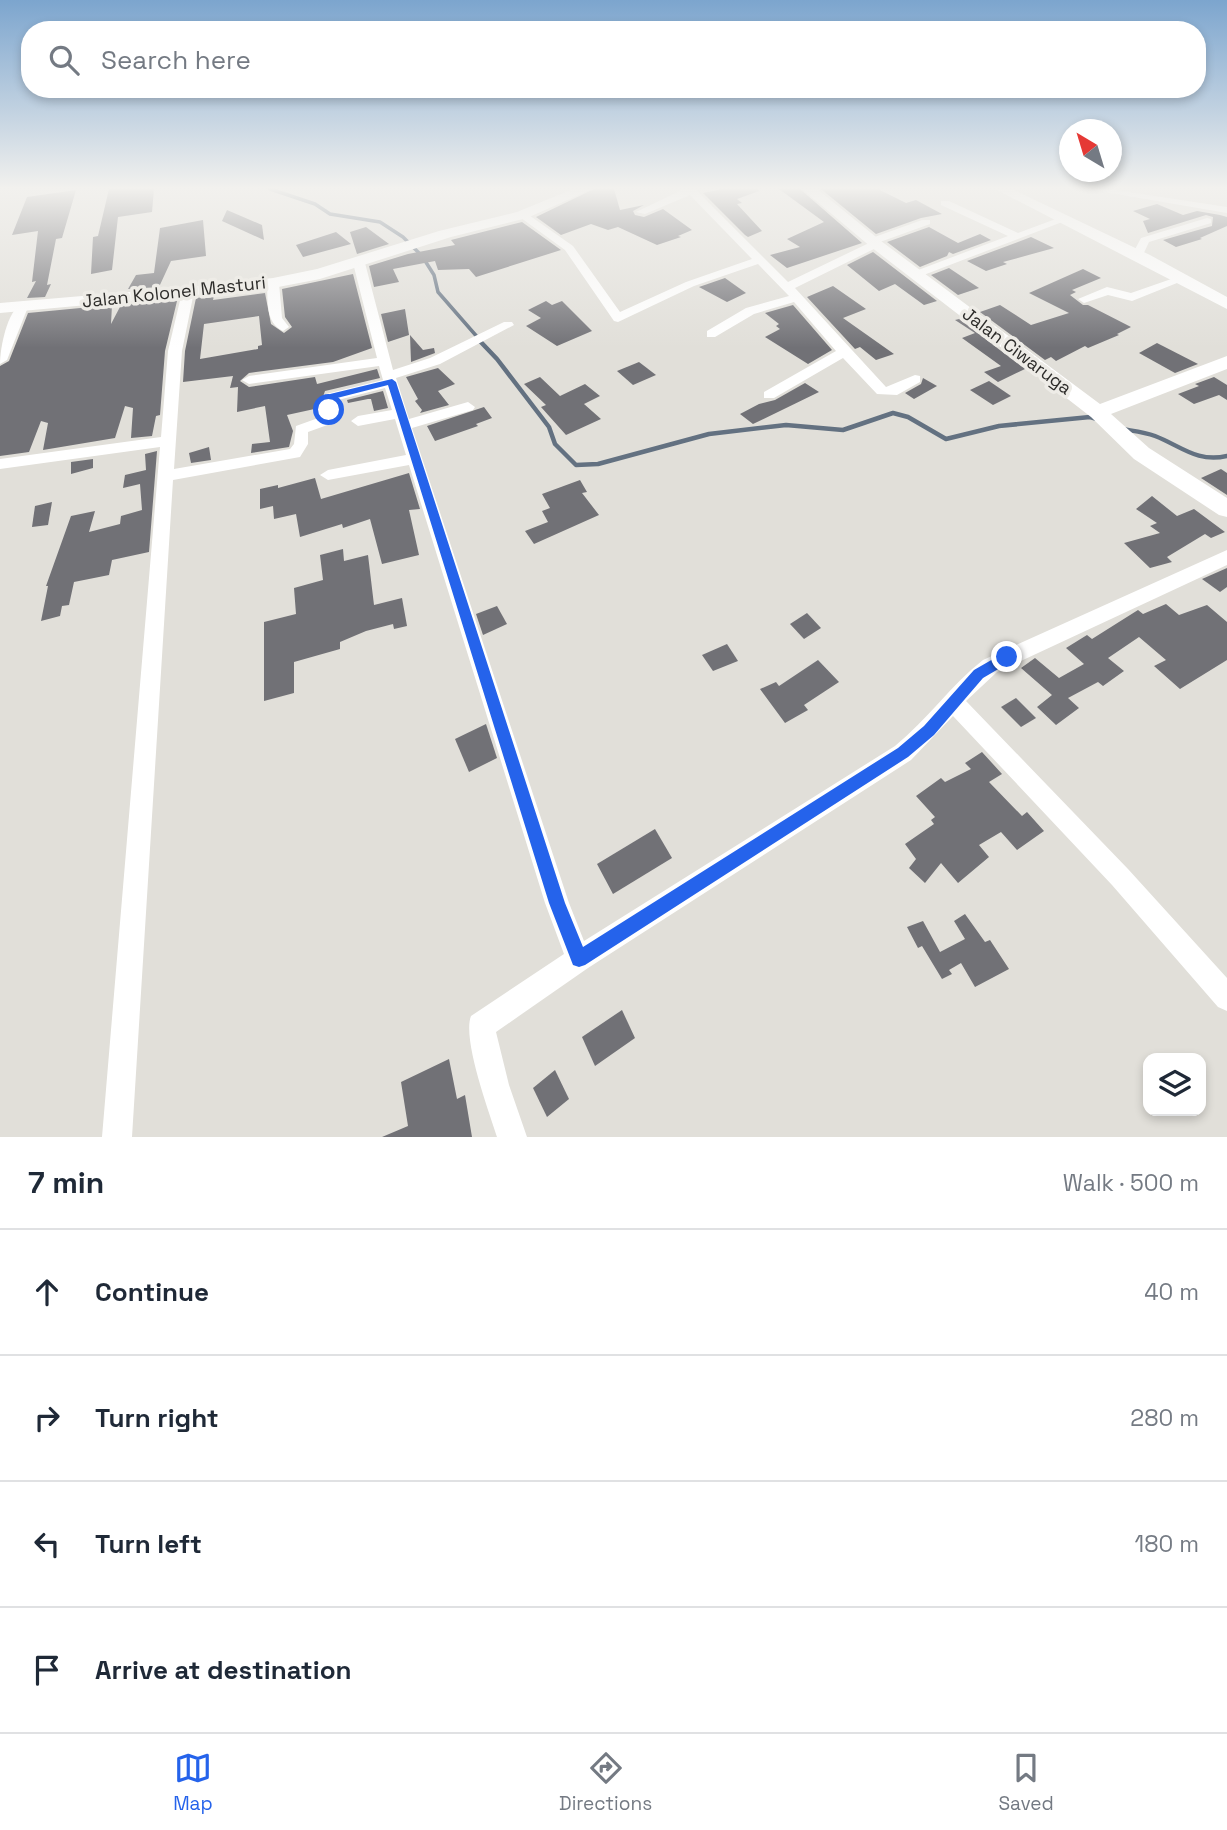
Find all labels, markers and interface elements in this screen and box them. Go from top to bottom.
search box [21,21,1206,98]
icon: search [45,41,83,79]
text: Search here [101,43,251,77]
north arrow [1059,119,1122,182]
street label: Jalan Kolonel Masturi [81,270,267,313]
street label: Jalan Ciwaruga [958,302,1077,399]
route start [313,394,344,425]
route end [991,641,1022,672]
map controls [1143,1053,1206,1116]
button: layers [1143,1053,1206,1116]
text: 7 min [28,1163,104,1202]
text: Walk · 500 m [1063,1168,1199,1198]
icon: ahead [28,1273,66,1311]
text: Continue [95,1275,209,1309]
text: 40 m [1144,1277,1199,1307]
icon: right [28,1399,66,1437]
text: Turn right [95,1401,219,1435]
text: 280 m [1130,1403,1199,1433]
icon: left [28,1525,66,1563]
text: Turn left [95,1527,202,1561]
text: 180 m [1135,1529,1199,1559]
icon: arrive [28,1651,66,1689]
text: Arrive at destination [95,1653,352,1687]
tab: Map [173,1749,213,1816]
tab: Directions [559,1749,652,1816]
tab: Saved [998,1749,1054,1816]

